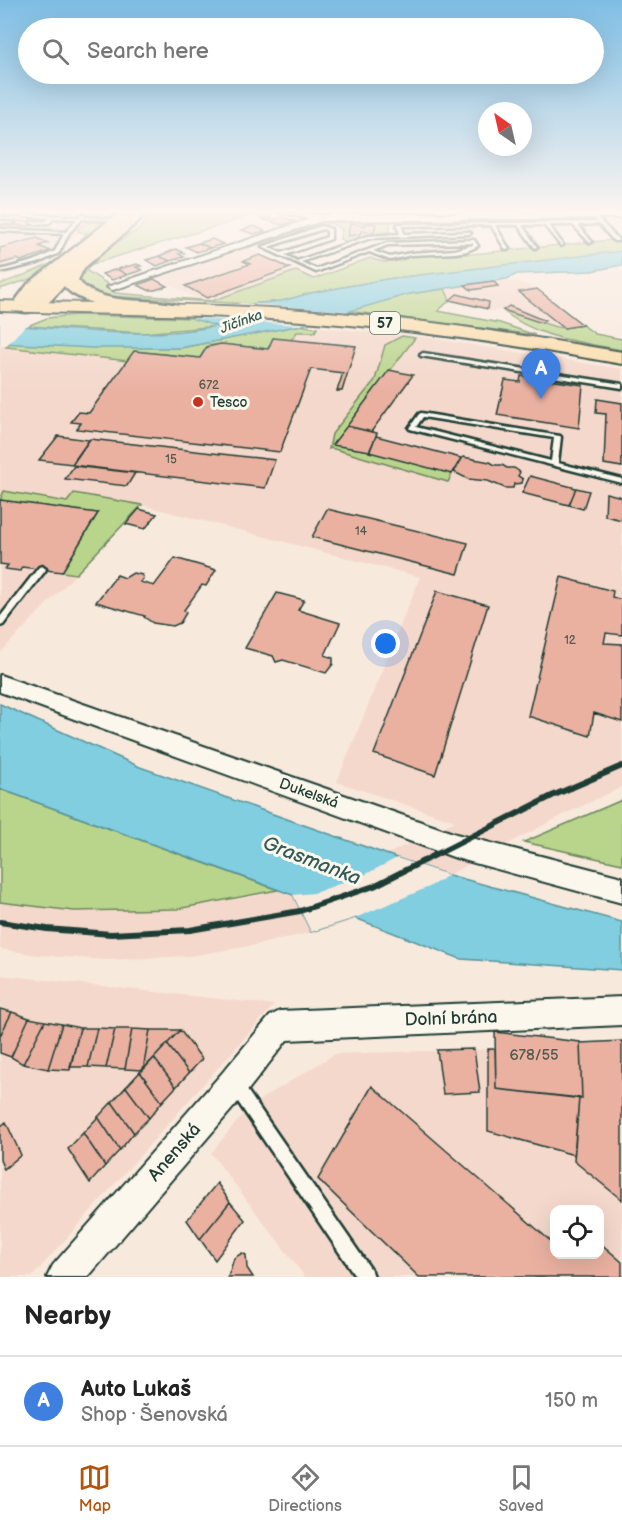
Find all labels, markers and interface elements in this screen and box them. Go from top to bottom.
search box [18,18,604,84]
icon: search [39,35,72,68]
text: Search here [87,38,209,65]
north arrow [478,102,532,156]
water label: Jičínka [217,306,265,337]
road number: 57 [370,312,400,334]
pin: A [522,350,560,399]
house number: 672 [199,378,219,393]
place label: Tesco [210,394,248,411]
marker: Tesco [191,395,205,409]
house number: 15 [165,452,177,467]
house number: 14 [355,524,368,539]
your location [371,629,400,658]
house number: 12 [564,633,576,648]
street label: Dukelská [277,774,341,813]
water label: Grasmanka [259,831,364,891]
street label: Dolní brána [404,1006,498,1031]
house number: 678/55 [509,1046,559,1065]
street label: Anenská [144,1119,205,1185]
map controls [550,1205,604,1259]
button: locate [550,1205,604,1259]
text: Nearby [24,1301,111,1332]
text: Auto Lukaš [81,1376,191,1403]
text: A [37,1389,50,1413]
text: 150 m [545,1389,598,1413]
text: Shop · Šenovská [81,1403,228,1427]
tab: Map [78,1461,111,1516]
tab: Directions [268,1461,342,1516]
tab: Saved [499,1461,544,1516]

